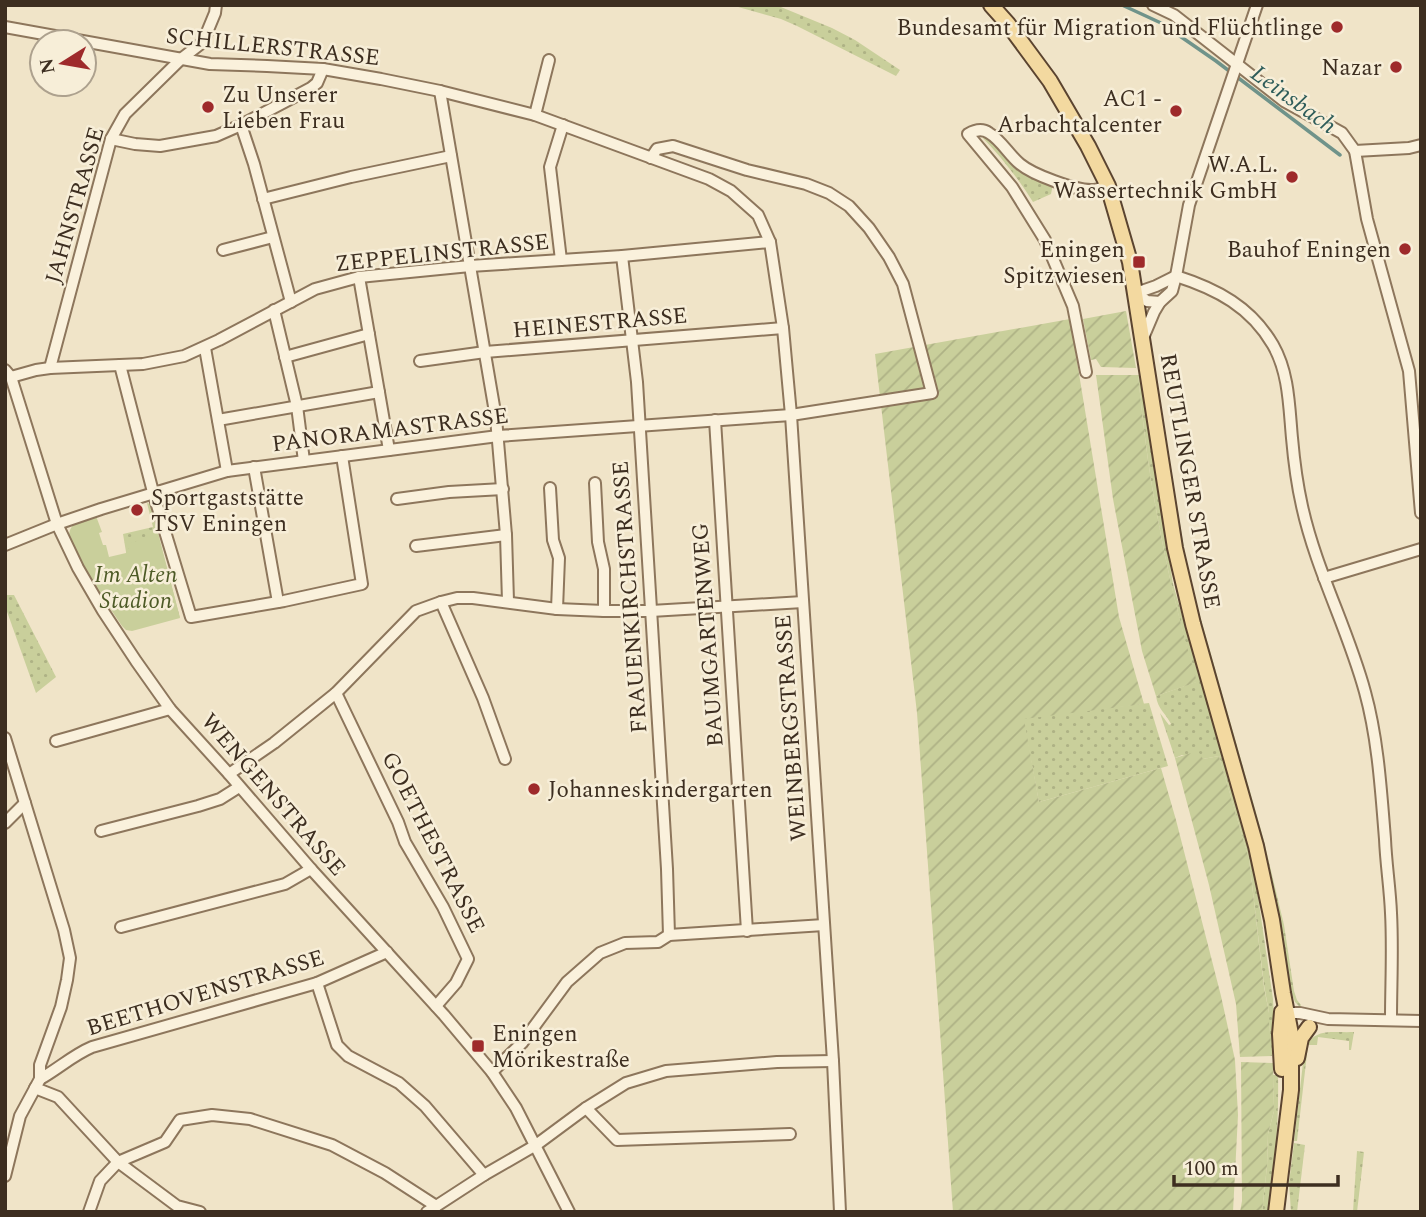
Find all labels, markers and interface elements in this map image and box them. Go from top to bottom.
place label: Bundesamt für Migration und Flüchtlinge [897,11,1323,46]
street label: SCHILLERSTRASSE [164,19,382,76]
marker: Bundesamt für Migration und Flüchtlinge [1329,19,1345,35]
north arrow [28,28,98,98]
place label: Nazar [1321,51,1382,86]
text: N [32,56,63,76]
water label: Leinsbach [1243,56,1344,143]
marker: Nazar [1388,59,1404,75]
place label: Zu Unserer Lieben Frau [222,78,345,139]
place label: AC1 - Arbachtalcenter [997,82,1162,143]
marker: Zu Unserer Lieben Frau [200,99,216,115]
marker: AC1 - Arbachtalcenter [1168,103,1184,119]
street label: JAHNSTRASSE [36,123,115,288]
place label: W.A.L. Wassertechnik GmbH [1053,148,1278,209]
marker: W.A.L. Wassertechnik GmbH [1284,169,1300,185]
street label: ZEPPELINSTRASSE [333,225,551,282]
place label: Eningen Spitzwiesen [1003,233,1125,294]
place label: Bauhof Eningen [1227,233,1391,268]
marker: Bauhof Eningen [1397,241,1413,257]
marker: Eningen Spitzwiesen [1131,254,1147,270]
street label: HEINESTRASSE [511,298,689,349]
street label: REUTLINGER STRASSE [1150,351,1229,612]
street label: PANORAMASTRASSE [270,399,511,462]
street label: FRAUENKIRCHSTRASSE [604,459,657,734]
place label: Sportgaststätte TSV Eningen [151,481,304,542]
marker: Sportgaststätte TSV Eningen [129,502,145,518]
street label: BAUMGARTENWEG [683,522,734,748]
park label: Im Alten Stadion [95,558,177,619]
street label: WEINBERGSTRASSE [766,613,817,842]
street label: WENGENSTRASSE [192,706,354,884]
street label: GOETHESTRASSE [372,746,494,940]
place label: Johanneskindergarten [548,773,773,808]
marker: Johanneskindergarten [526,781,542,797]
street label: BEETHOVENSTRASSE [82,941,329,1046]
place label: Eningen Mörikestraße [492,1017,630,1078]
marker: Eningen Mörikestraße [470,1038,486,1054]
scale bar [1174,1144,1338,1188]
text: 100 m [1184,1153,1239,1185]

